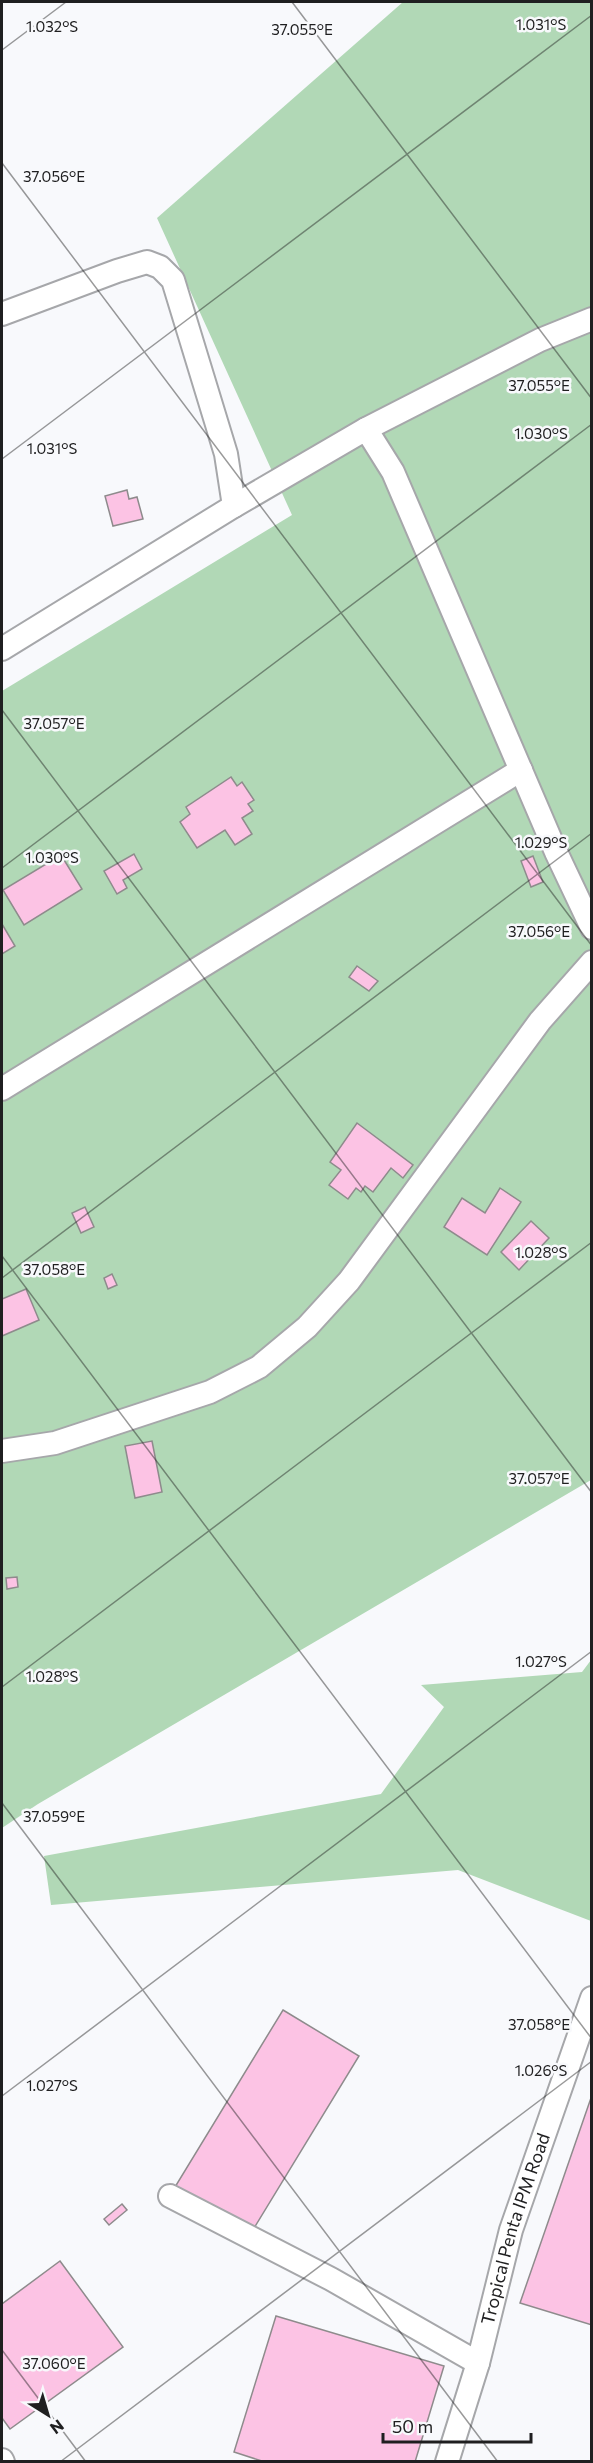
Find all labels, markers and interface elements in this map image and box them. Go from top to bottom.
text: 1.031°S [516,15,566,33]
text: 1.032°S [26,17,78,35]
text: 37.055°E [271,20,333,38]
text: 37.056°E [23,167,85,185]
text: 37.055°E [508,376,570,394]
text: 1.030°S [514,424,568,442]
text: 1.031°S [27,439,77,457]
text: 37.057°E [23,714,85,732]
text: 1.029°S [515,833,568,851]
text: 1.030°S [25,848,79,866]
text: 37.056°E [508,922,570,940]
text: 1.028°S [515,1243,568,1261]
text: 37.058°E [23,1260,85,1278]
text: 37.057°E [508,1469,570,1487]
text: 1.027°S [515,1652,567,1670]
text: 1.028°S [26,1667,79,1685]
text: 37.059°E [23,1807,85,1825]
text: 37.058°E [508,2015,570,2033]
text: 1.026°S [515,2061,568,2079]
text: 1.027°S [26,2076,78,2094]
street label: Tropical Penta IPM Road [476,2130,554,2327]
text: 37.060°E [22,2354,86,2372]
north arrow [18,2385,78,2445]
scale bar [383,2406,532,2444]
text: 50 m [392,2415,433,2437]
text: N [47,2416,68,2439]

